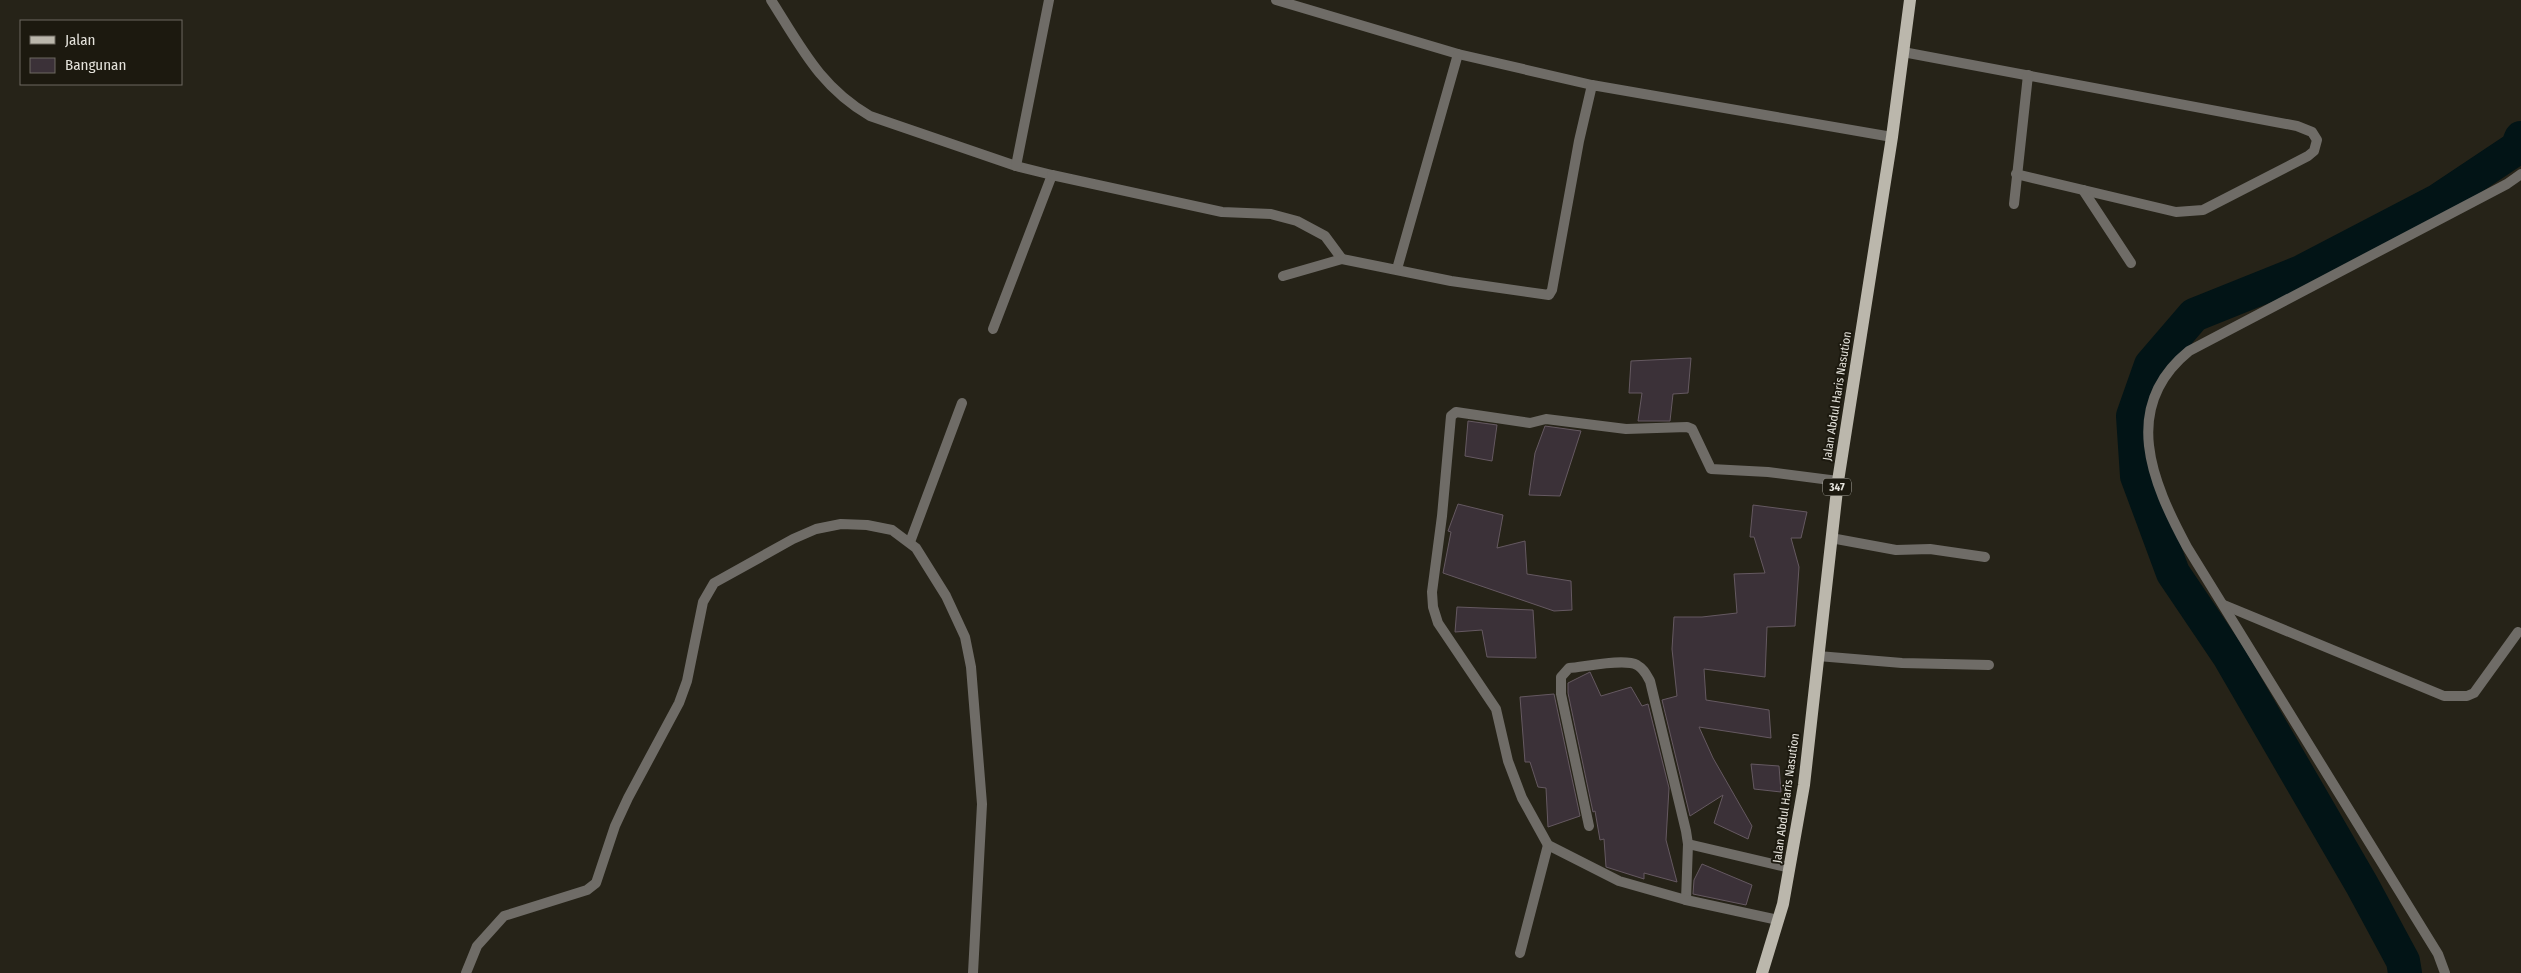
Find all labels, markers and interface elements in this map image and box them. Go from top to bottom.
legend [20,20,182,85]
text: Jalan [65,31,95,49]
text: Bangunan [65,56,126,74]
street label: Jalan Abdul Haris Nasution [1820,330,1854,462]
road number: 347 [1823,478,1851,496]
street label: Jalan Abdul Haris Nasution [1770,732,1802,864]

